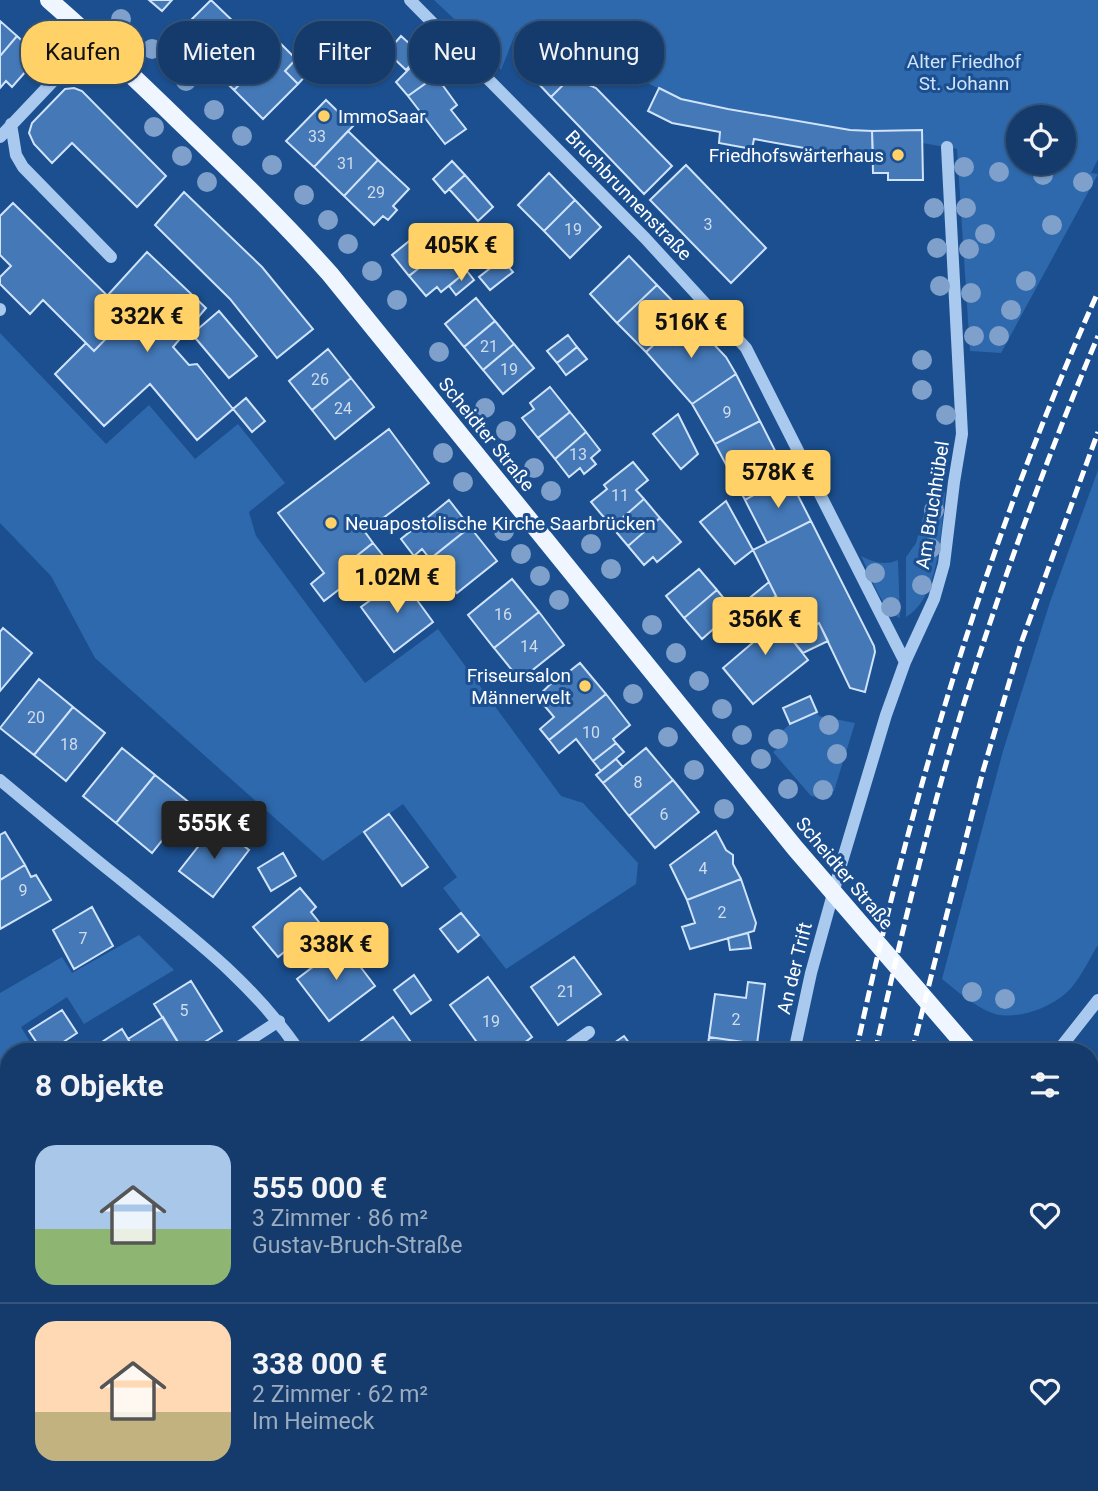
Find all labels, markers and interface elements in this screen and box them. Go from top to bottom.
chip: Kaufen [21,21,144,84]
chip: Mieten [158,21,280,84]
chip: Filter [294,21,395,84]
chip: Neu [409,21,500,84]
chip: Wohnung [514,21,664,84]
park label: Alter Friedhof St. Johann [907,50,1022,95]
place label: ImmoSaar [338,105,426,128]
map controls [1006,105,1076,175]
button: locate [1006,105,1076,175]
marker: ImmoSaar [316,108,332,124]
street label: Bruchbrunnenstraße [561,125,697,265]
house number: 33 [308,127,326,146]
place label: Friedhofswärterhaus [709,144,884,167]
marker: Friedhofswärterhaus [890,147,906,163]
house number: 31 [337,154,355,173]
house number: 29 [367,183,385,202]
house number: 3 [704,215,713,234]
house number: 19 [564,220,582,239]
pin: 405K € [404,224,518,283]
text: 405K € [424,232,498,259]
pin: 332K € [90,294,204,354]
pin: 516K € [634,300,748,360]
text: 332K € [110,303,184,330]
text: 516K € [654,309,728,336]
house number: 21 [480,337,498,356]
house number: 19 [500,360,518,379]
house number: 26 [311,370,329,389]
street label: Scheidter Straße [434,373,540,496]
house number: 24 [334,399,352,418]
house number: 9 [723,403,732,422]
street label: Am Bruchhübel [911,439,954,571]
house number: 13 [569,445,587,464]
pin: 578K € [721,450,835,510]
text: 578K € [741,459,815,486]
house number: 11 [611,486,629,505]
place label: Neuapostolische Kirche Saarbrücken [345,512,656,535]
marker: Neuapostolische Kirche Saarbrücken [323,515,339,531]
pin: 1.02M € [332,556,462,615]
text: 1.02M € [354,564,440,591]
pin: 356K € [708,598,822,657]
house number: 16 [494,605,512,624]
text: 356K € [728,606,802,633]
house number: 14 [520,637,538,656]
place label: Friseursalon Männerwelt [467,664,571,709]
marker: Friseursalon Männerwelt [577,678,593,694]
house number: 20 [27,708,45,727]
house number: 10 [582,723,600,742]
house number: 18 [60,735,78,754]
house number: 8 [634,773,643,792]
pin: 555K € [157,802,271,861]
house number: 6 [660,805,669,824]
text: 555K € [177,810,251,837]
street label: Scheidter Straße [791,812,898,934]
house number: 4 [699,859,708,878]
house number: 9 [19,881,28,900]
house number: 2 [718,903,727,922]
street label: An der Trift [772,920,817,1016]
pin: 338K € [279,922,393,982]
house number: 7 [79,929,88,948]
text: 338K € [299,931,373,958]
house number: 21 [557,982,575,1001]
house number: 5 [180,1001,189,1020]
house number: 2 [732,1010,741,1029]
house number: 19 [482,1012,500,1031]
icon: filters [1026,1066,1064,1104]
text: 8 Objekte [35,1068,164,1103]
text: 555 000 € [252,1170,387,1205]
icon: home [91,1173,175,1257]
icon: heart [1026,1196,1064,1234]
text: 3 Zimmer · 86 m² [252,1205,428,1232]
text: Gustav-Bruch-Straße [252,1232,462,1259]
text: 338 000 € [252,1346,387,1381]
icon: home [91,1349,175,1433]
icon: heart [1026,1372,1064,1410]
text: 2 Zimmer · 62 m² [252,1381,428,1408]
text: Im Heimeck [252,1408,374,1435]

